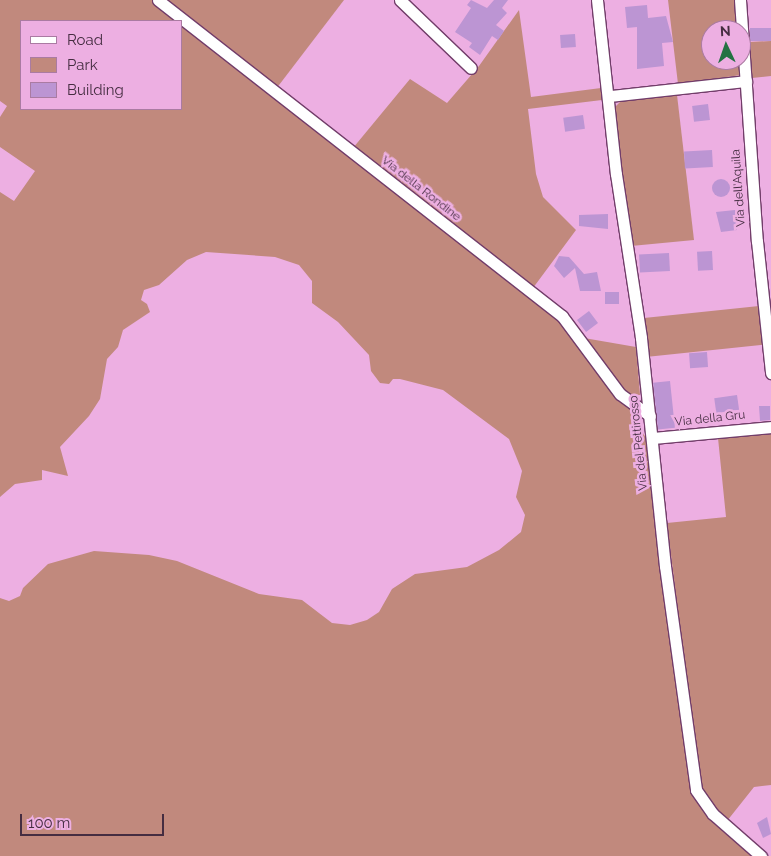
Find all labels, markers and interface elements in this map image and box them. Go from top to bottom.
legend [20,20,182,110]
north arrow [701,20,751,70]
text: N [720,23,731,39]
text: Road [67,31,103,49]
text: Park [67,56,98,74]
text: Building [67,81,124,99]
street label: Via dell'Aquila [729,149,749,227]
street label: Via della Rondine [378,153,464,225]
street label: Via del Pettirosso [627,394,651,492]
street label: Via della Gru [674,408,746,430]
scale bar [22,804,166,836]
text: 100 m [28,814,70,832]

